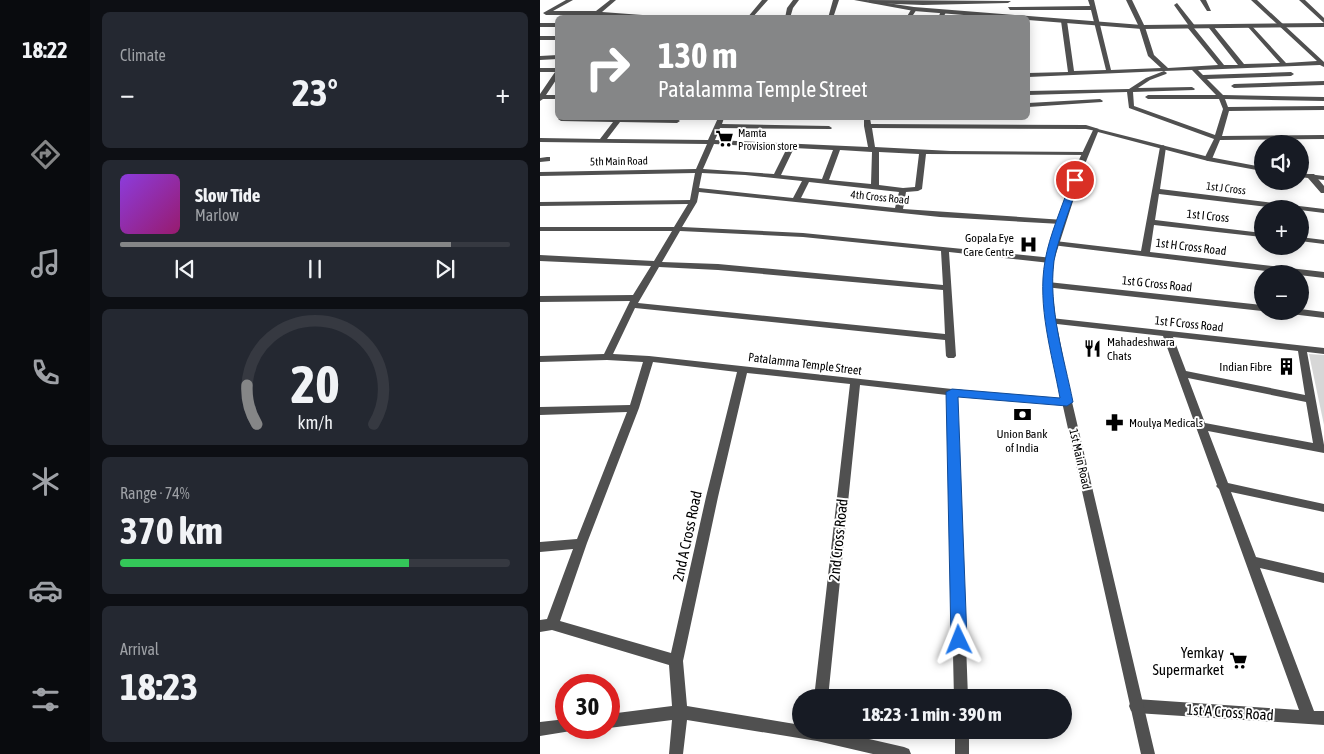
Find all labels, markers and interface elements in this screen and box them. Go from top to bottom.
icon: right [575,35,640,100]
text: 130 m [658,35,737,75]
text: 18:22 [22,37,68,63]
text: Climate [120,46,166,64]
text: 23° [292,71,338,114]
text: Patalamma Temple Street [658,76,868,102]
text: − [120,77,135,109]
text: + [495,77,510,109]
place label: Mamta Provision store [738,127,798,152]
supermarket icon: Mamta Provision store [714,129,734,149]
map controls [1254,135,1309,320]
button: sound [1254,135,1309,190]
icon: directions [28,137,63,172]
street label: 5th Main Road [590,154,648,168]
pin [1054,159,1096,201]
icon: arrive [1061,166,1089,194]
street label: 1st J Cross [1205,180,1247,196]
text: Slow Tide [195,184,260,206]
street label: 4th Cross Road [850,188,910,206]
button: + [1254,200,1309,255]
text: Marlow [195,206,239,224]
street label: 1st I Cross [1186,207,1230,225]
place label: Gopala Eye Care Centre [963,231,1014,259]
hospital icon: Gopala Eye Care Centre [1018,235,1038,255]
street label: 1st H Cross Road [1155,236,1227,258]
icon: music [28,246,63,281]
icon: previous [171,255,199,283]
icon: pause [301,255,329,283]
icon: next [431,255,459,283]
button: − [1254,265,1309,320]
street label: 1st G Cross Road [1121,273,1193,295]
street label: 1st F Cross Road [1154,313,1224,335]
place label: Mahadeshwara Chats [1107,335,1175,363]
restaurant icon: Mahadeshwara Chats [1083,339,1103,359]
street label: Patalamma Temple Street [747,350,863,378]
text: 20 [291,354,339,414]
icon: phone [28,355,63,390]
building icon: Indian Fibre [1276,357,1296,377]
place label: Indian Fibre [1219,360,1272,374]
bank icon: Union Bank of India [1012,405,1032,425]
text: km/h [297,412,333,433]
pharmacy icon: Moulya Medicals [1105,413,1125,433]
place label: Moulya Medicals [1129,416,1203,430]
place label: Union Bank of India [996,427,1048,455]
street label: 1st Main Road [1066,427,1094,491]
icon: climate [28,464,63,499]
text: Range · 74% [120,484,190,502]
street label: 2nd A Cross Road [669,489,705,583]
street label: 2nd Cross Road [825,498,851,582]
text: 370 km [120,509,223,552]
icon: car [28,573,63,608]
position arrow [932,613,984,665]
text: Arrival [120,640,159,658]
place label: Yemkay Supermarket [1152,644,1224,678]
supermarket icon: Yemkay Supermarket [1228,651,1248,671]
text: 18:23 [120,665,198,708]
speed limit sign: 30 [555,674,620,739]
icon: filters [28,682,63,717]
street label: 1st A Cross Road [1186,700,1274,724]
text: 18:23 · 1 min · 390 m [862,703,1002,725]

